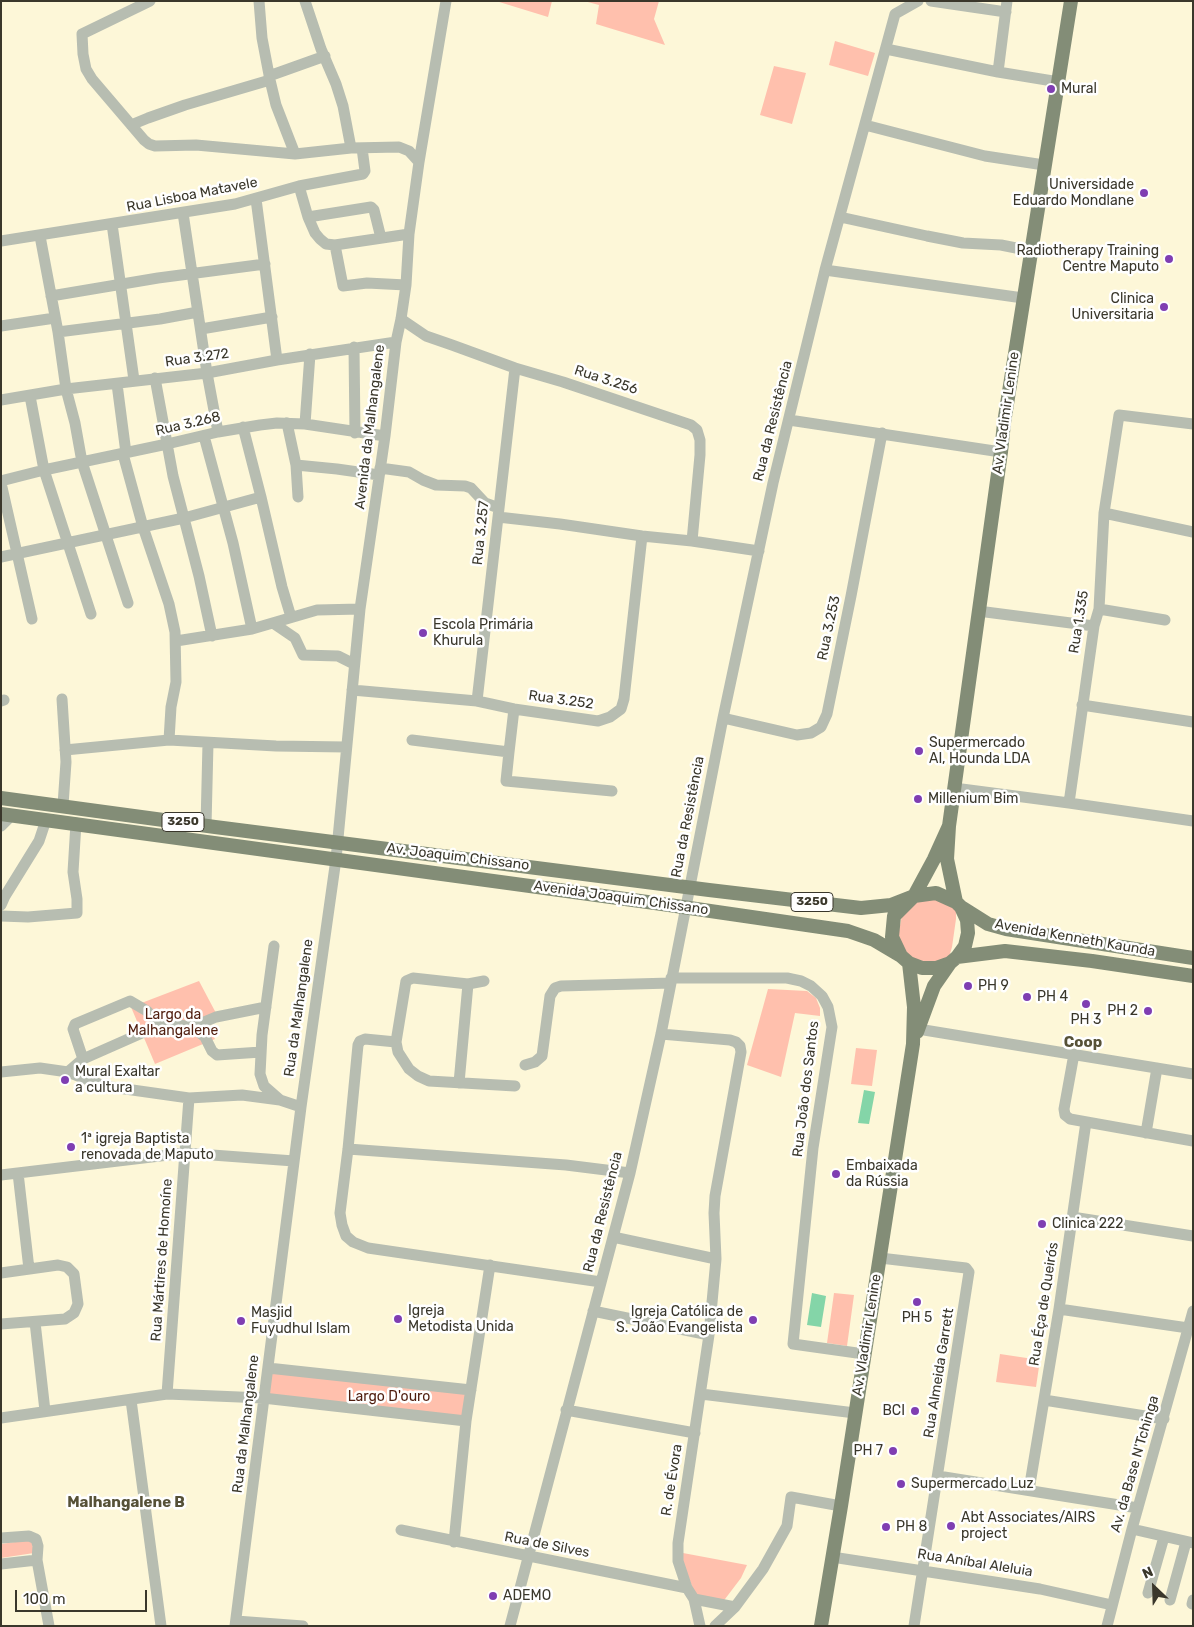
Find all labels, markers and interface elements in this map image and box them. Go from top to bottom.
place label: Mural [1061,81,1097,97]
marker: Mural [1045,83,1057,95]
street label: Rua Lisboa Matavele [125,174,259,216]
place label: Universidade Eduardo Mondlane [1013,177,1134,210]
marker: Universidade Eduardo Mondlane [1138,187,1150,199]
place label: Radiotherapy Training Centre Maputo [1016,243,1159,276]
marker: Radiotherapy Training Centre Maputo [1163,253,1175,265]
place label: Clinica Universitaria [1071,291,1154,324]
marker: Clinica Universitaria [1158,301,1170,313]
street label: Avenida da Malhangalene [352,344,388,510]
street label: Rua 3.272 [164,345,230,371]
street label: Av. Vladimir Lenine [989,351,1023,475]
street label: Rua da Resistência [750,359,796,483]
street label: Rua 3.256 [572,362,640,398]
street label: Rua 3.268 [154,408,222,440]
street label: Rua 3.257 [469,500,493,566]
street label: Rua 1.335 [1066,589,1092,655]
street label: Rua 3.253 [814,594,844,662]
place label: Escola Primária Khurula [433,617,533,650]
marker: Escola Primária Khurula [417,627,429,639]
street label: Rua 3.252 [527,687,595,713]
place label: Supermercado AI, Hounda LDA [929,735,1030,768]
marker: Supermercado AI, Hounda LDA [913,745,925,757]
street label: Rua da Resistência [668,755,708,879]
place label: Millenium Bim [928,791,1019,807]
marker: Millenium Bim [912,793,924,805]
road number: 3250 [162,812,204,832]
street label: Av. Joaquim Chissano [386,840,530,874]
street label: Avenida Joaquim Chissano [533,877,709,919]
road number: 3250 [791,892,833,912]
street label: Avenida Kenneth Kaunda [993,916,1157,960]
street label: Rua da Malhangalene [281,938,317,1078]
place label: PH 9 [978,978,1009,994]
marker: PH 9 [962,980,974,992]
place label: PH 4 [1037,989,1068,1005]
marker: PH 4 [1021,991,1033,1003]
marker: PH 3 [1080,998,1092,1010]
place label: PH 2 [1107,1003,1138,1019]
marker: PH 2 [1142,1005,1154,1017]
park label: Largo da Malhangalene [128,1007,218,1040]
place label: PH 3 [1071,1012,1101,1028]
street label: Rua João dos Santos [789,1020,823,1158]
district label: Coop [1064,1034,1102,1052]
place label: Mural Exaltar a cultura [75,1064,160,1096]
marker: Mural Exaltar a cultura [59,1074,71,1086]
place label: 1ª igreja Baptista renovada de Maputo [81,1131,214,1164]
marker: 1ª igreja Baptista renovada de Maputo [65,1141,77,1153]
street label: Rua da Resistência [580,1150,626,1274]
place label: Embaixada da Rússia [846,1158,918,1190]
marker: Embaixada da Rússia [830,1168,842,1180]
street label: Rua Mártires de Homoíne [148,1178,176,1342]
place label: Clinica 222 [1052,1216,1124,1232]
marker: Clinica 222 [1036,1218,1048,1230]
street label: Rua Éça de Queirós [1026,1241,1062,1367]
street label: Av. Vladimir Lenine [849,1273,885,1397]
marker: PH 5 [911,1296,923,1308]
place label: Igreja Metodista Unida [408,1303,514,1335]
place label: Igreja Católica de S. João Evangelista [616,1304,743,1336]
place label: Masjid Fuyudhul Islam [251,1305,350,1338]
street label: Rua Almeida Garrett [920,1307,958,1439]
place label: PH 5 [902,1310,932,1326]
marker: Igreja Metodista Unida [392,1313,404,1325]
marker: Igreja Católica de S. João Evangelista [747,1314,759,1326]
marker: Masjid Fuyudhul Islam [235,1315,247,1327]
street label: Rua da Malhangalene [229,1354,263,1494]
park label: Largo D'ouro [348,1389,430,1405]
street label: Av. da Base N'Tchinga [1107,1394,1163,1534]
place label: BCI [883,1403,905,1419]
marker: BCI [909,1405,921,1417]
street label: R. de Évora [658,1443,686,1517]
place label: PH 7 [853,1443,883,1459]
marker: PH 7 [887,1445,899,1457]
place label: Supermercado Luz [911,1476,1034,1492]
marker: Supermercado Luz [895,1478,907,1490]
district label: Malhangalene B [67,1494,185,1512]
place label: Abt Associates/AIRS project [961,1510,1095,1542]
place label: PH 8 [896,1519,927,1535]
marker: Abt Associates/AIRS project [945,1520,957,1532]
marker: PH 8 [880,1521,892,1533]
street label: Rua de Silves [503,1529,591,1561]
street label: Rua Aníbal Aleluia [916,1546,1034,1580]
north arrow [1129,1562,1179,1612]
text: N [1140,1563,1156,1583]
scale bar [18,1580,150,1612]
place label: ADEMO [503,1588,551,1604]
text: 100 m [23,1590,65,1608]
marker: ADEMO [487,1590,499,1602]

